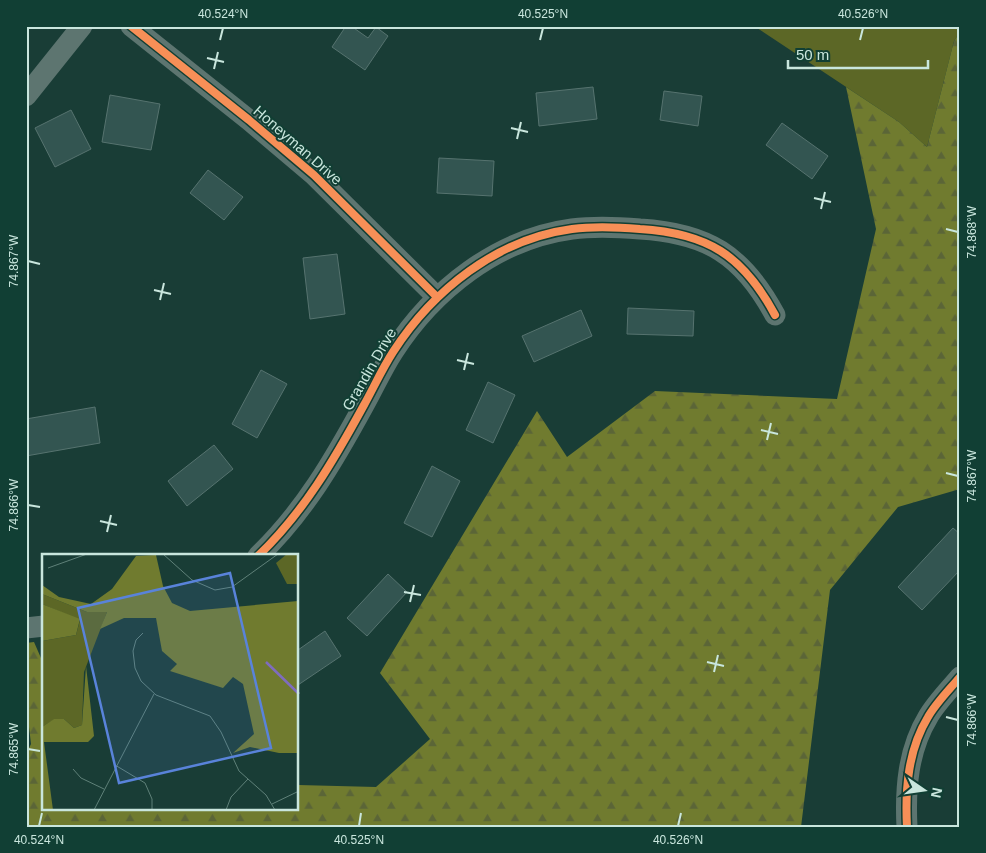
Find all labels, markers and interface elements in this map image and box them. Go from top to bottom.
text: 40.524°N [198,7,248,21]
text: 40.525°N [518,7,568,21]
text: 40.526°N [838,7,888,21]
scale bar [788,38,928,70]
text: 50 m [796,46,829,63]
street label: Honeyman Drive [250,102,346,188]
text: 74.868°W [965,205,979,258]
text: 74.867°W [7,234,21,287]
street label: Grandin Drive [339,325,399,413]
text: 74.867°W [965,449,979,502]
text: 74.866°W [7,478,21,531]
inset map [42,554,299,810]
text: 74.866°W [965,693,979,746]
text: 74.865°W [7,722,21,775]
north arrow [898,766,948,816]
text: N [928,786,946,800]
text: 40.524°N [14,833,64,847]
text: 40.525°N [334,833,384,847]
text: 40.526°N [653,833,703,847]

